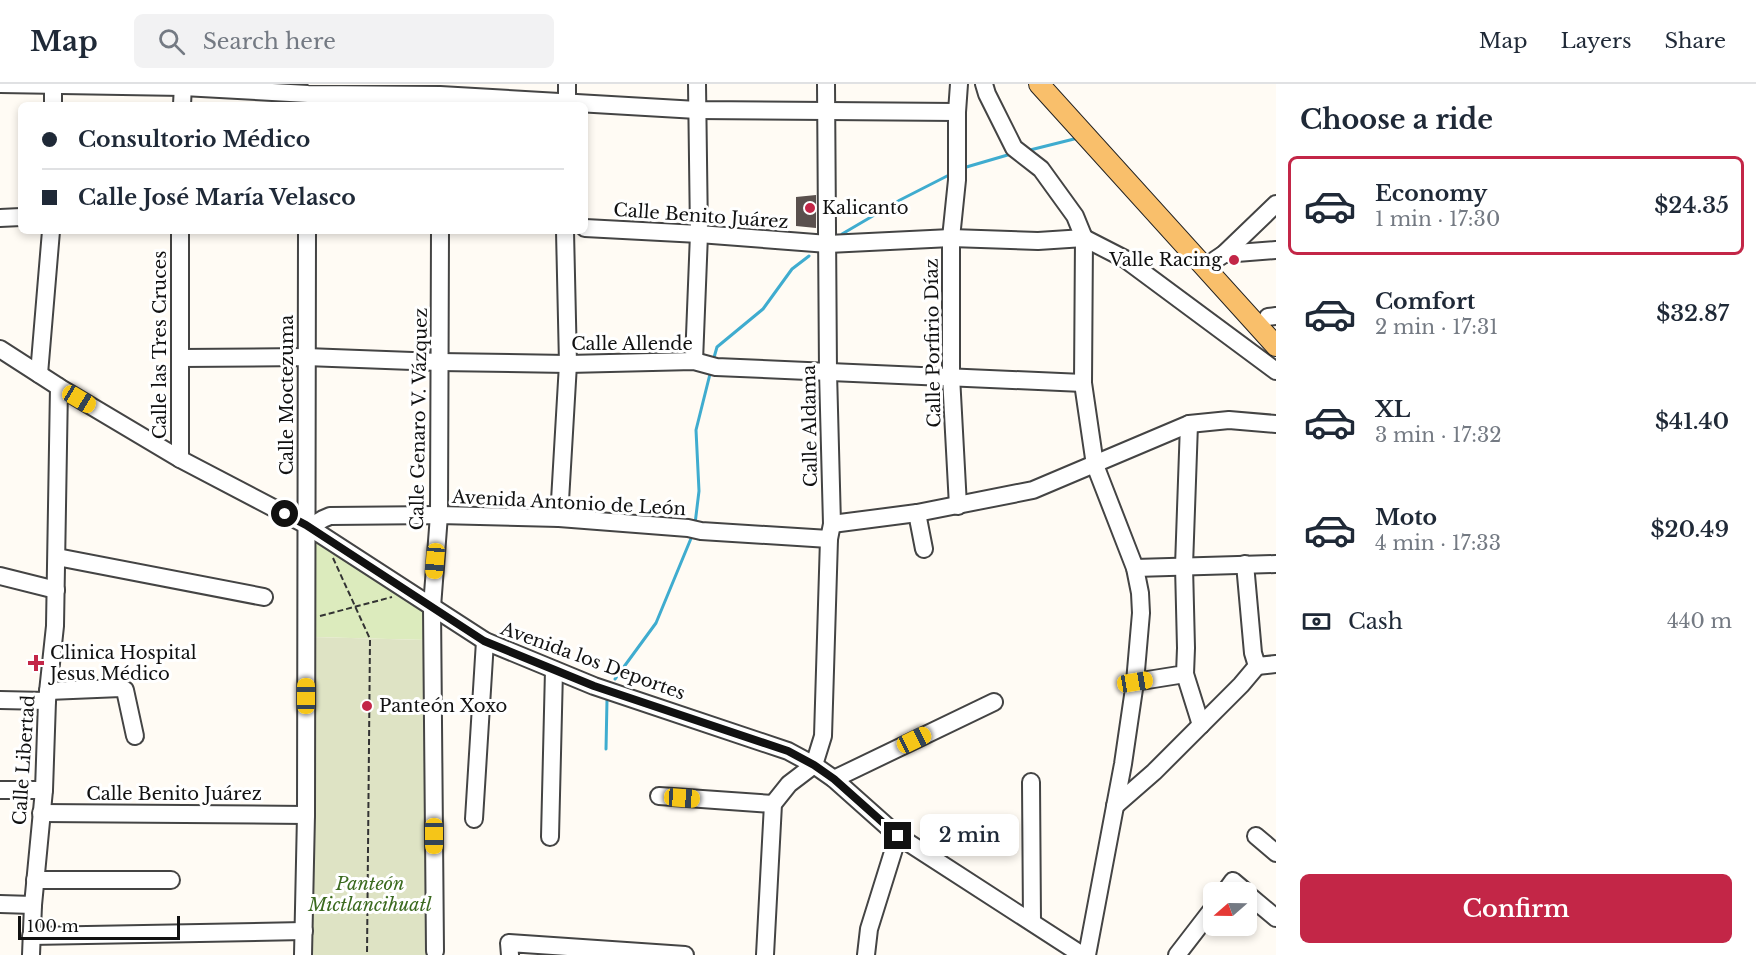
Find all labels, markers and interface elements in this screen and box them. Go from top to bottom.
search box [134,14,554,68]
text: Map [30,24,98,59]
icon: search [155,25,188,58]
text: Search here [203,28,336,55]
text: Map [1479,28,1528,54]
text: Layers [1561,28,1632,54]
text: Share [1665,28,1726,54]
text: Choose a ride [1300,103,1493,136]
text: Consultorio Médico [78,126,310,153]
icon: car [1303,179,1357,233]
text: Economy [1375,180,1487,207]
text: Calle José María Velasco [78,184,356,211]
text: $24.35 [1654,192,1729,219]
place label: Kalicanto [822,197,909,219]
street label: Calle Benito Juárez [613,199,789,233]
marker: Kalicanto [803,201,817,215]
text: 1 min · 17:30 [1375,207,1500,231]
place label: Valle Racing [1108,249,1222,271]
street label: Calle las Tres Cruces [149,251,171,439]
marker: Valle Racing [1227,253,1241,267]
street label: Calle Porfirio Díaz [921,258,945,428]
icon: car [1303,287,1357,341]
text: Comfort [1375,288,1475,315]
text: $32.87 [1656,300,1729,327]
street label: Calle Genaro V. Vázquez [406,307,432,531]
street label: Calle Moctezuma [276,315,298,475]
text: 2 min · 17:31 [1375,315,1498,339]
street label: Calle Allende [571,333,693,355]
street label: Calle Aldama [798,365,822,487]
car [59,382,99,416]
icon: car [1303,395,1357,449]
text: XL [1375,396,1410,423]
text: $41.40 [1655,408,1729,435]
text: 3 min · 17:32 [1375,423,1502,447]
street label: Avenida Antonio de León [450,486,687,520]
route start [271,500,298,527]
icon: car [1303,503,1357,557]
text: Moto [1375,504,1437,531]
text: $20.49 [1651,516,1729,543]
text: 4 min · 17:33 [1375,531,1501,555]
car [424,542,446,580]
icon: cash [1300,605,1333,638]
text: Cash [1348,608,1403,635]
text: 440 m [1667,609,1732,633]
street label: Avenida los Deportes [497,617,688,705]
place label: Clinica Hospital Jesus Médico [48,642,197,685]
marker: Clinica Hospital Jesus Médico [27,654,45,672]
car [1116,670,1154,694]
car [297,678,315,714]
street label: Calle Libertad [8,694,40,826]
place label: Panteón Xoxo [379,695,507,717]
marker: Panteón Xoxo [360,699,374,713]
car [894,724,934,756]
street label: Calle Benito Juárez [86,783,262,805]
car [663,788,701,808]
callout: 2 min [919,815,1018,857]
car [425,818,443,854]
route end [884,822,911,849]
text: 2 min [939,823,1000,847]
park label: Panteón Mictlancihuatl [307,873,432,916]
button: Confirm [1300,874,1732,943]
north arrow [1203,882,1257,936]
map controls [1203,882,1257,936]
scale bar [18,913,180,940]
text: 100 m [27,916,79,936]

